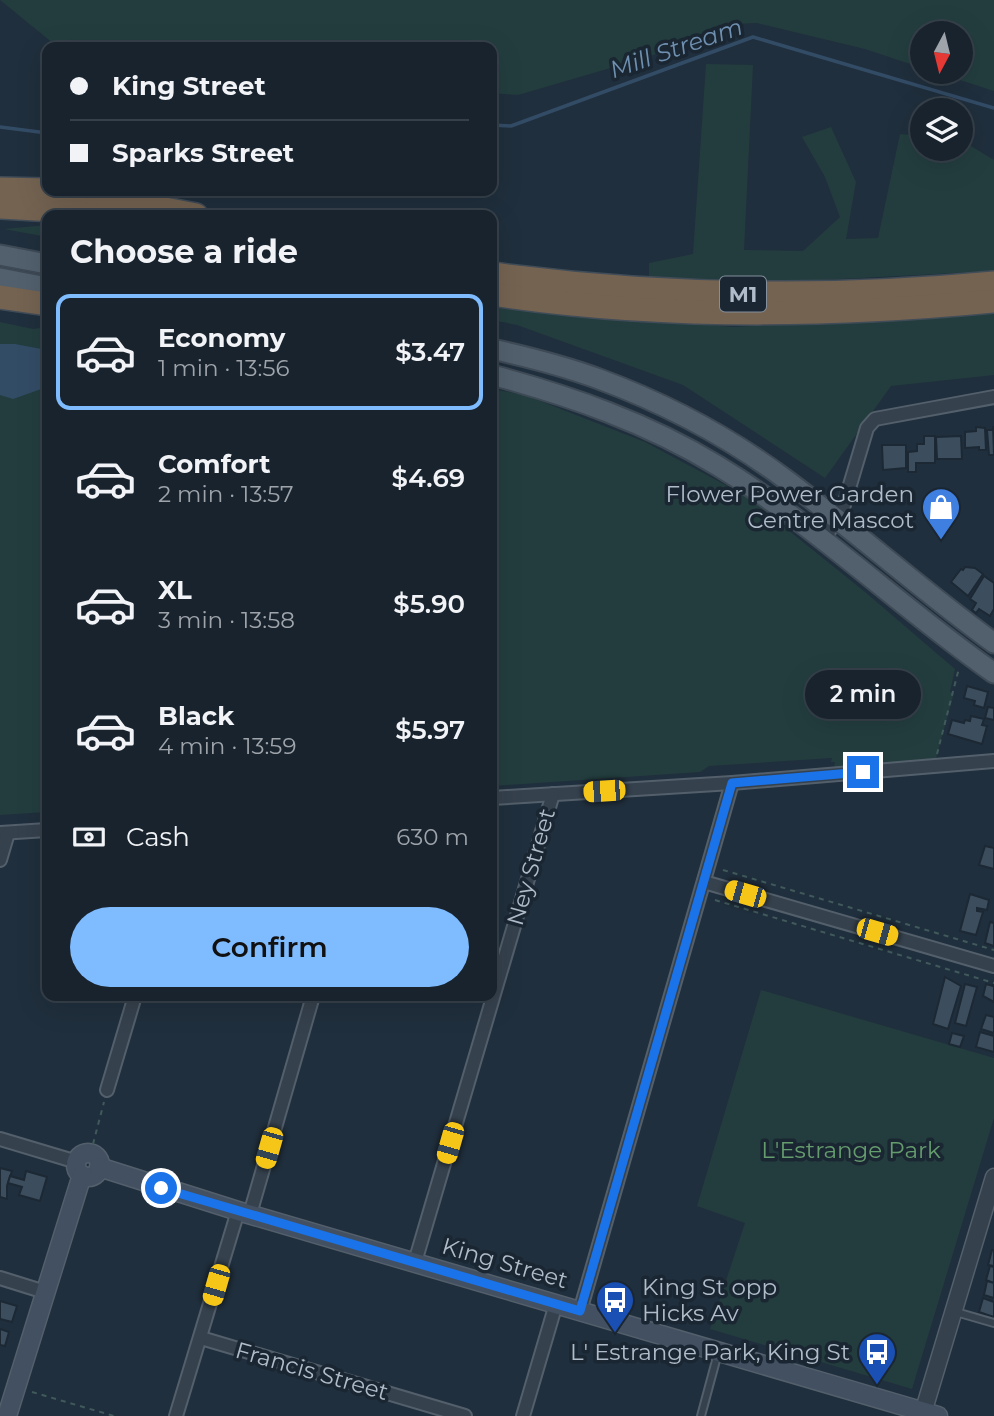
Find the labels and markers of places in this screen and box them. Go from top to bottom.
place label: Flower Power Garden Centre Mascot [666,480,914,534]
shop icon: Flower Power Garden Centre Mascot [920,486,962,541]
place label: King St opp Hicks Av [642,1273,777,1327]
bus stop icon: King St opp Hicks Av [594,1279,636,1334]
bus stop icon: L' Estrange Park, King St [856,1331,898,1386]
place label: L' Estrange Park, King St [570,1338,850,1366]

